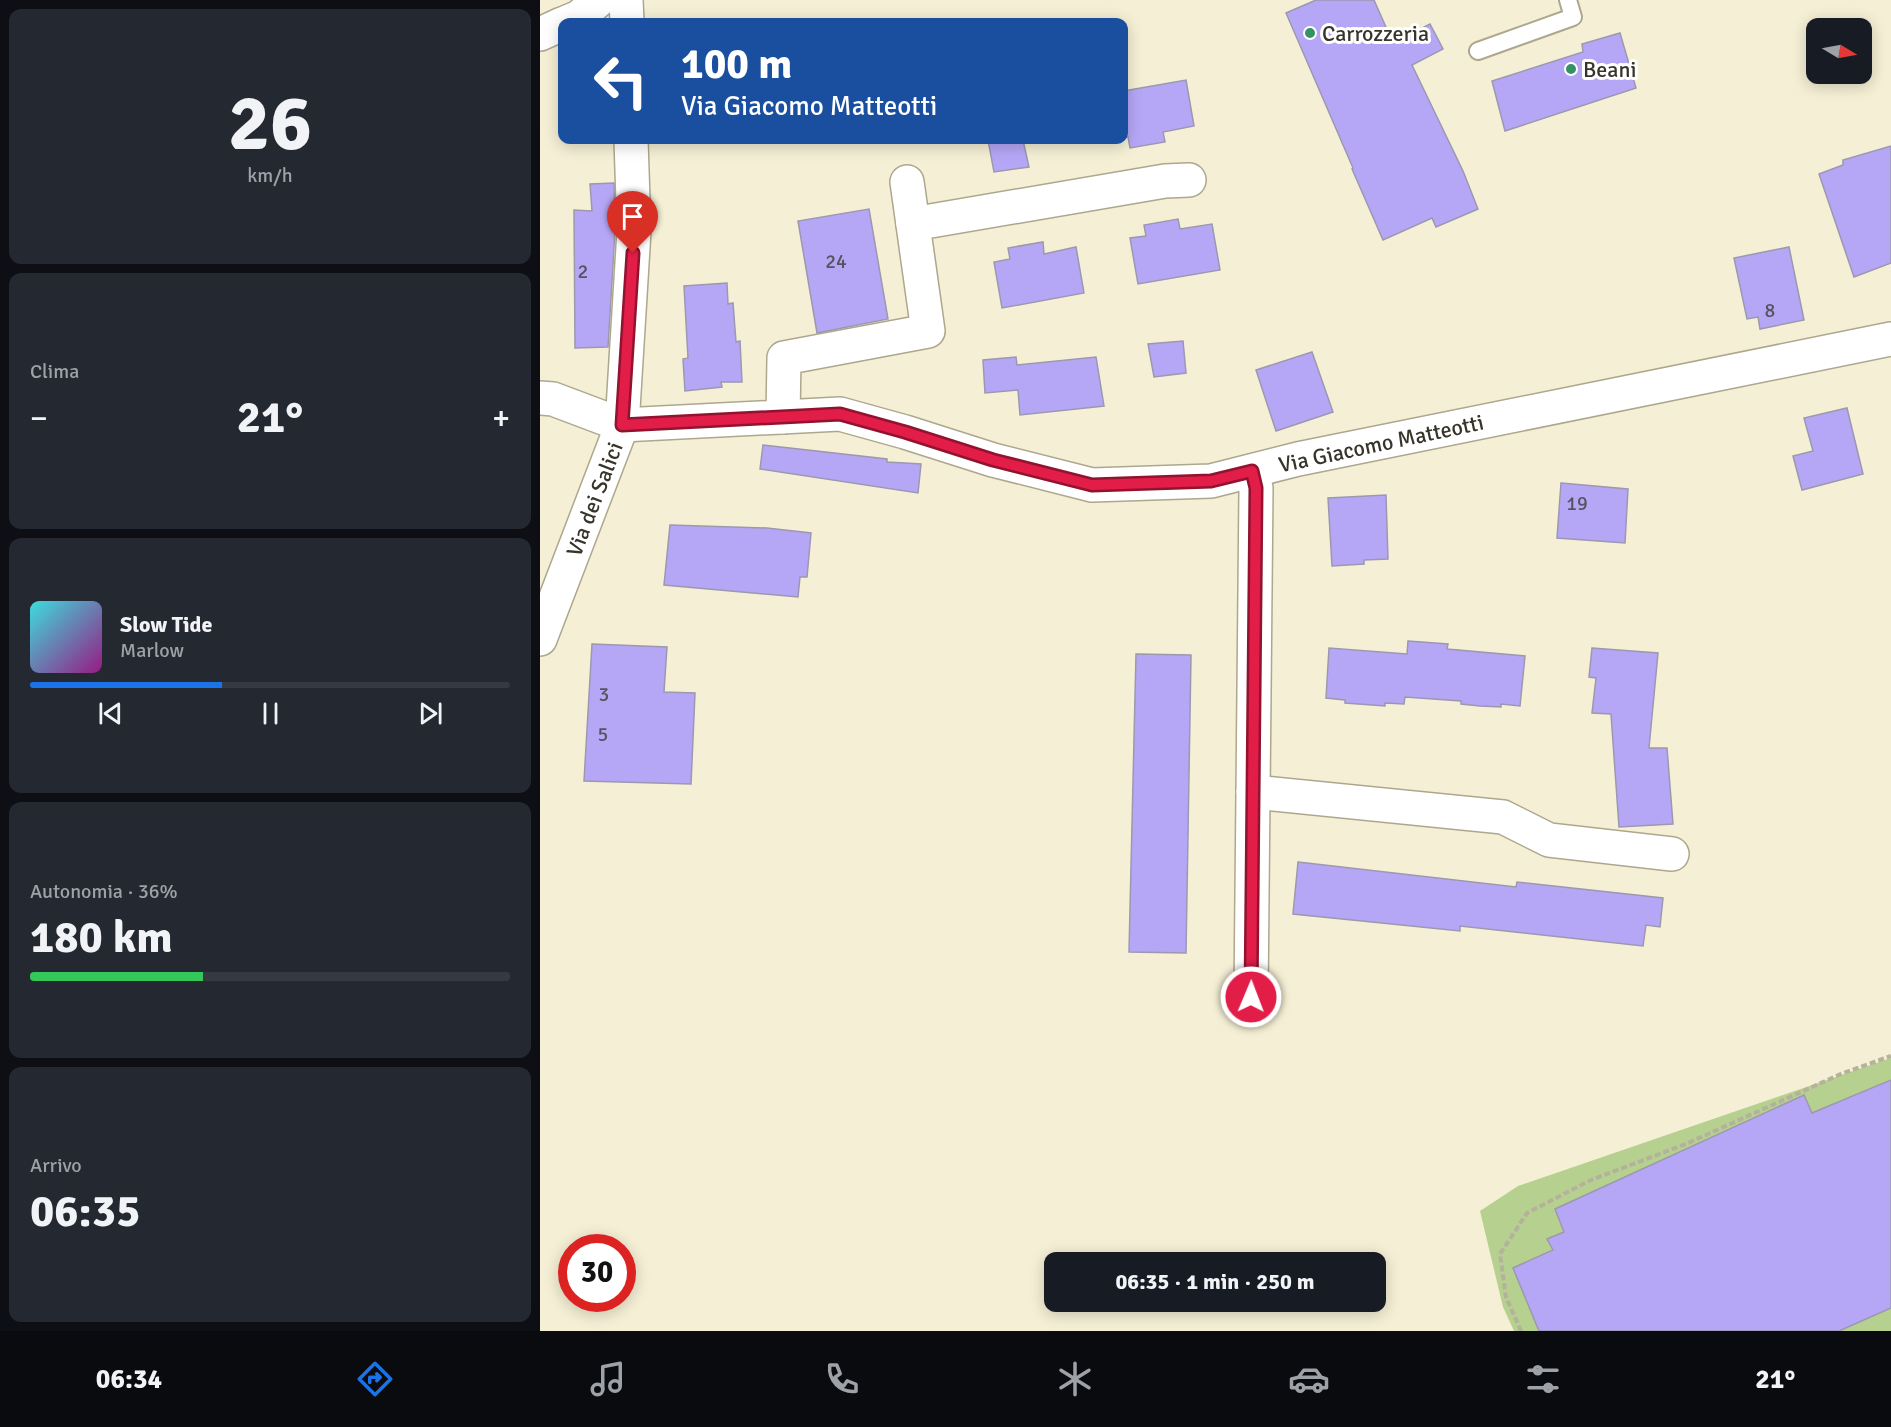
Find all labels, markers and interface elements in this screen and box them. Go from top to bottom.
north arrow [1806,18,1872,84]
map controls [1806,18,1872,84]
place label: Carrozzeria [1322,20,1429,47]
marker: Carrozzeria [1303,26,1317,40]
text: 100 m [681,39,792,90]
icon: left [582,42,660,120]
place label: Beani [1583,56,1636,83]
marker: Beani [1564,62,1578,76]
text: 26 [228,76,312,172]
text: Via Giacomo Matteotti [681,90,937,123]
text: km/h [247,163,293,188]
pin [607,191,658,253]
icon: arrive [616,200,649,233]
house number: 24 [825,249,847,274]
house number: 2 [578,259,588,284]
house number: 8 [1765,298,1775,323]
text: Clima [30,359,79,384]
text: 21° [237,390,303,445]
text: − [30,398,48,439]
text: + [492,398,510,439]
street label: Via Giacomo Matteotti [1276,409,1486,478]
street label: Via dei Salici [560,438,629,560]
house number: 19 [1566,491,1588,516]
text: Slow Tide [120,611,212,638]
text: Marlow [120,638,184,663]
house number: 3 [599,682,609,707]
icon: previous [94,697,127,730]
icon: pause [254,697,287,730]
icon: next [414,697,447,730]
house number: 5 [598,722,608,747]
text: Autonomia · 36% [30,879,178,904]
text: 180 km [30,910,173,965]
position arrow [1219,965,1283,1029]
text: Arrivo [30,1153,82,1178]
text: 06:35 [30,1184,140,1239]
speed limit sign: 30 [558,1234,636,1312]
text: 06:35 · 1 min · 250 m [1115,1268,1315,1295]
icon: directions [354,1358,396,1400]
icon: music [587,1358,629,1400]
icon: phone [821,1358,863,1400]
icon: climate [1054,1358,1096,1400]
icon: car [1288,1358,1330,1400]
icon: filters [1522,1358,1564,1400]
text: 06:34 [96,1363,162,1396]
text: 21° [1755,1363,1795,1396]

